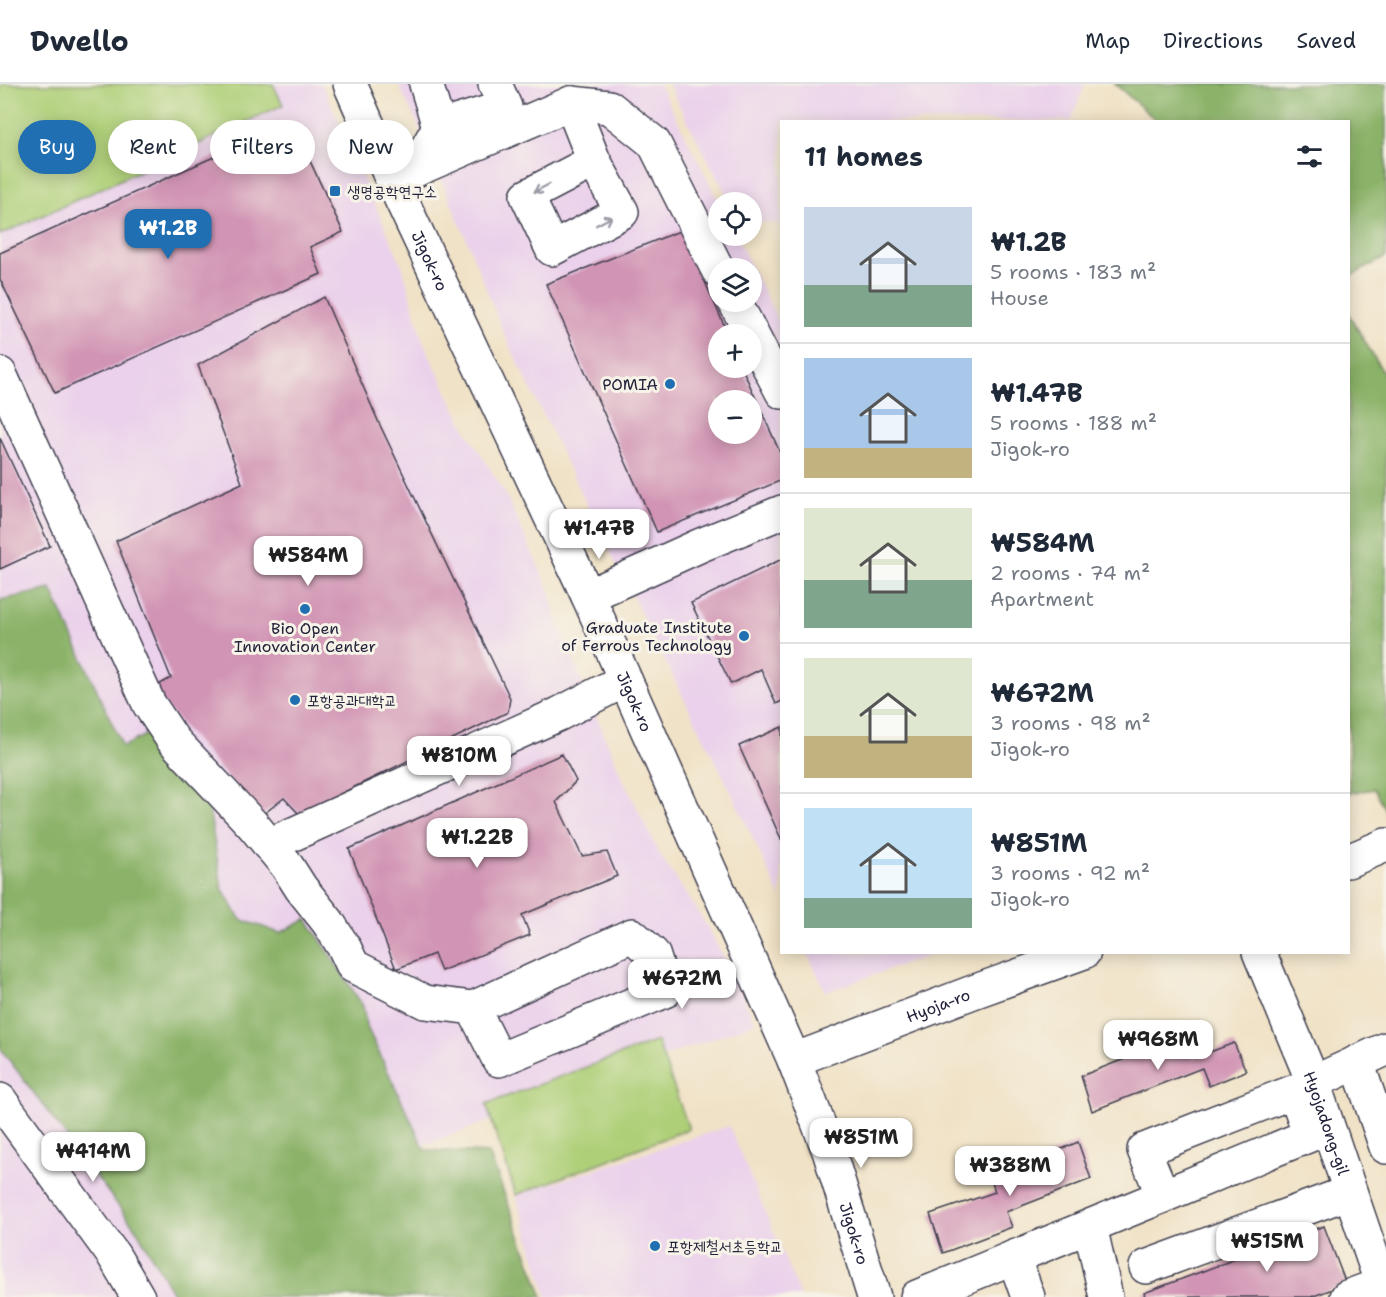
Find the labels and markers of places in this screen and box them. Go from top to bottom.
place label: 생명공학연구소 [347,181,437,202]
marker: 생명공학연구소 [328,184,342,198]
pin: ₩1.2B [126,209,210,260]
place label: POMIA [602,374,658,395]
marker: POMIA [663,377,677,391]
pin: ₩1.47B [550,509,648,560]
pin: ₩584M [266,536,350,587]
marker: Bio Open Innovation Center [298,602,312,616]
place label: Graduate Institute of Ferrous Technology [561,617,732,656]
place label: Bio Open Innovation Center [234,618,376,657]
marker: Graduate Institute of Ferrous Technology [737,629,751,643]
place label: 포항공과대학교 [307,690,397,711]
marker: 포항공과대학교 [288,693,302,707]
pin: ₩810M [417,736,501,787]
pin: ₩1.22B [428,818,526,869]
pin: ₩672M [640,959,724,1010]
pin: ₩968M [1116,1020,1200,1071]
pin: ₩851M [819,1118,903,1169]
pin: ₩414M [51,1132,135,1183]
pin: ₩388M [968,1146,1052,1197]
pin: ₩515M [1225,1222,1309,1273]
place label: 포항제철서초등학교 [667,1236,783,1257]
marker: 포항제철서초등학교 [648,1239,662,1253]

